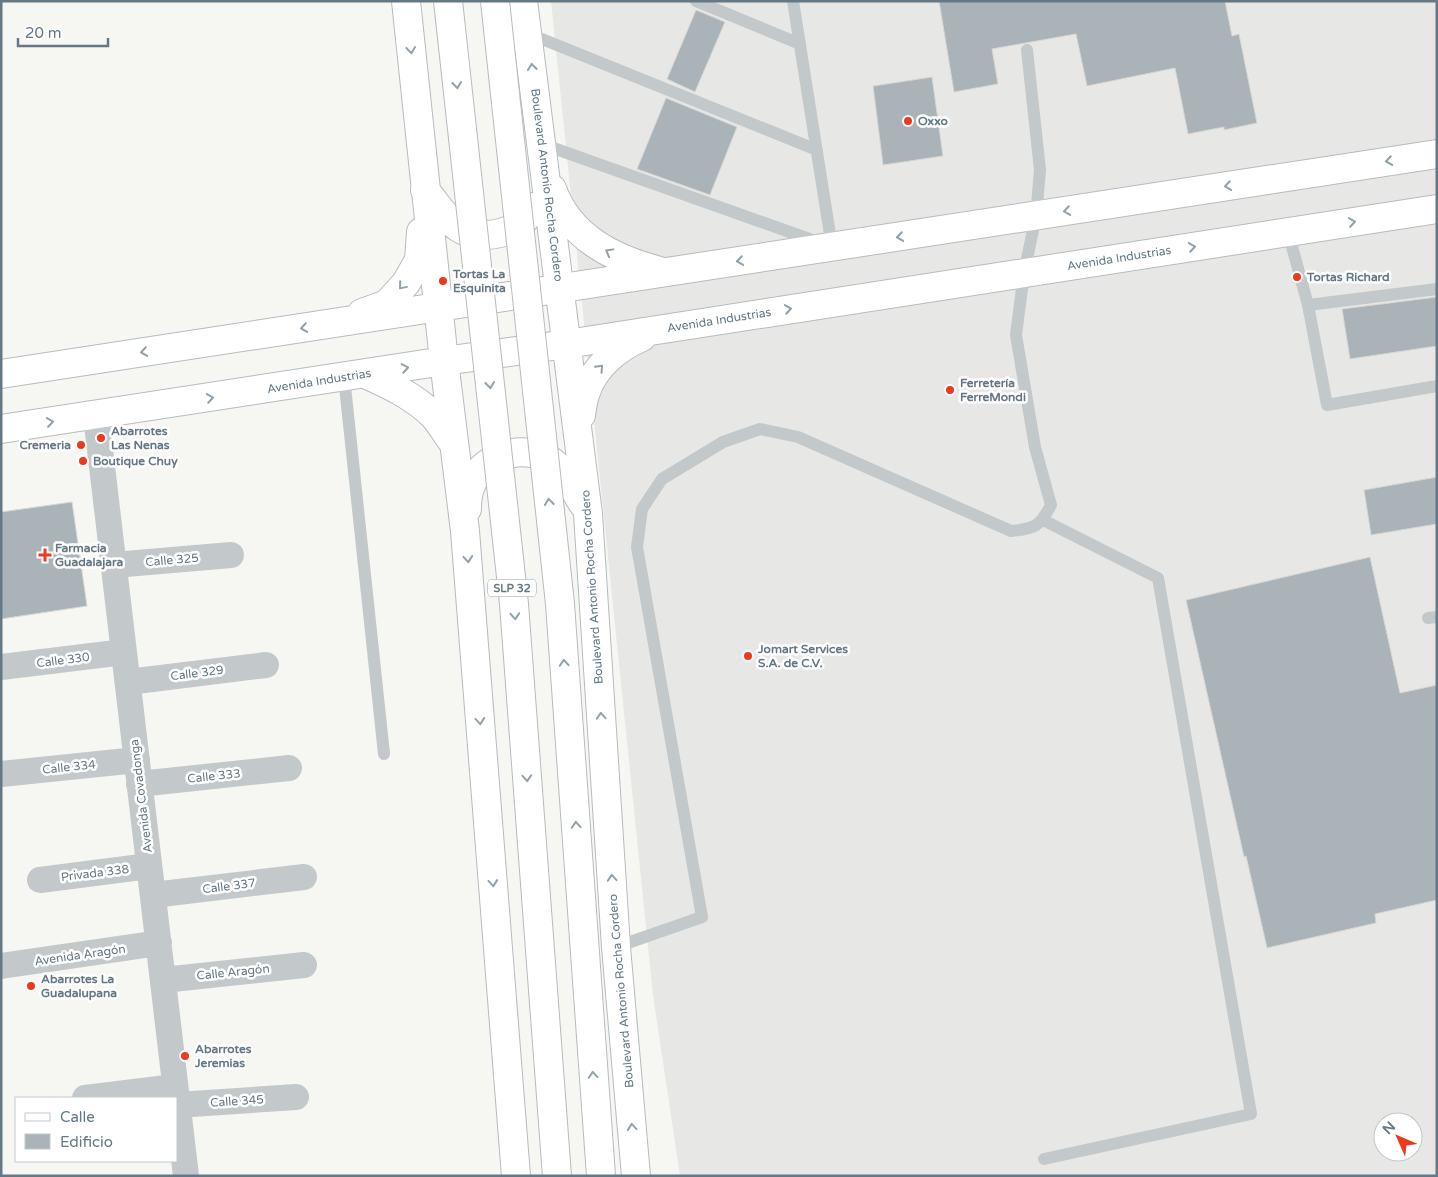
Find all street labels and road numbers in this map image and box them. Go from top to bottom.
street label: Boulevard Antonio Rocha Cordero [528,88,566,282]
street label: Avenida Industrias [1066,243,1172,273]
street label: Avenida Industrias [666,305,772,335]
street label: Avenida Industrias [266,366,372,396]
street label: Boulevard Antonio Rocha Cordero [578,489,606,685]
street label: Calle 325 [145,551,199,569]
road number: SLP 32 [488,580,536,596]
street label: Calle 330 [36,650,91,670]
street label: Calle 329 [170,663,224,683]
street label: Avenida Covadonga [127,738,155,854]
street label: Calle 334 [42,757,97,777]
street label: Calle 333 [187,766,241,786]
street label: Privada 338 [60,862,130,884]
street label: Calle 337 [202,876,256,896]
street label: Boulevard Antonio Rocha Cordero [606,893,636,1089]
street label: Avenida Aragón [34,942,126,968]
street label: Calle Aragón [196,961,270,983]
street label: Calle 345 [210,1092,264,1110]

